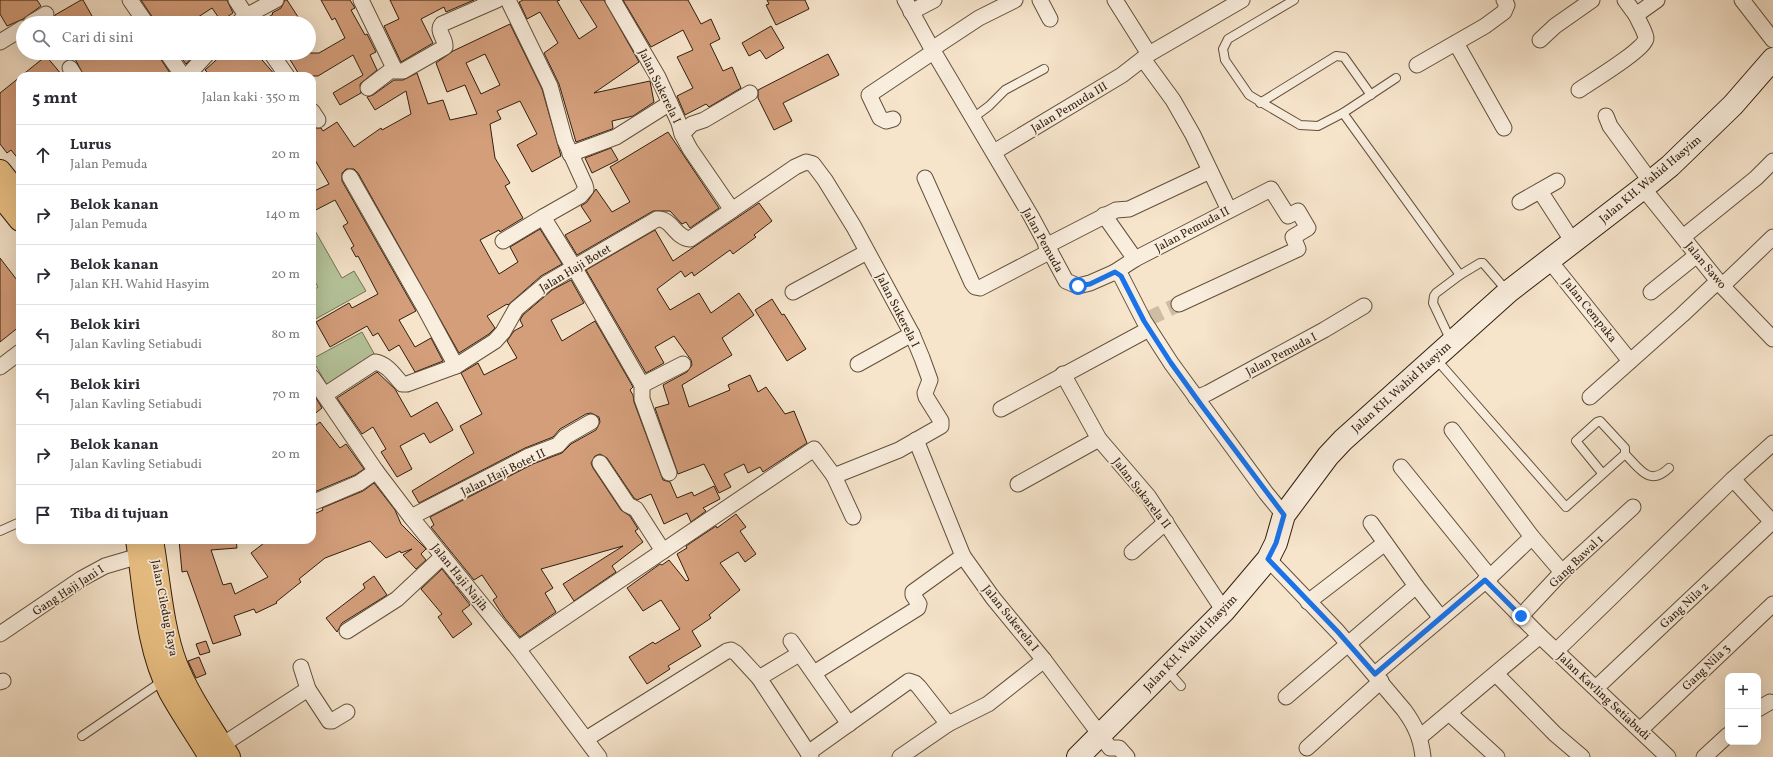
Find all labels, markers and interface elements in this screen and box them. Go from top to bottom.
search box [16,16,316,60]
icon: search [30,27,52,49]
text: Cari di sini [62,28,133,49]
street label: Jalan Sukerela I [634,46,684,127]
street label: Jalan Pemuda III [1028,79,1111,137]
text: 5 mnt [32,87,77,110]
text: Jalan kaki · 350 m [202,89,300,107]
street label: Jalan KH. Wahid Hasyim [1596,132,1705,227]
text: Lurus [70,135,111,156]
icon: ahead [32,144,54,166]
text: 20 m [271,146,300,164]
text: Jalan Pemuda [70,156,148,174]
text: Belok kanan [70,195,159,216]
street label: Jalan Pemuda II [1152,203,1233,256]
icon: right [32,204,54,226]
street label: Jalan Pemuda [1018,205,1066,276]
text: 140 m [266,206,300,224]
text: Jalan Pemuda [70,216,148,234]
street label: Jalan Sawo [1681,239,1730,293]
street label: Jalan Haji Botet [537,241,614,297]
text: Belok kanan [70,255,159,276]
icon: right [32,264,54,286]
text: 20 m [271,266,300,284]
street label: Jalan Sukerela I [871,271,923,350]
street label: Jalan Cempaka [1558,275,1620,346]
text: Jalan KH. Wahid Hasyim [70,276,210,294]
route start [1069,277,1087,295]
text: Belok kiri [70,315,140,336]
icon: left [32,324,54,346]
text: 80 m [271,326,300,344]
street label: Jalan Pemuda I [1243,329,1320,380]
text: Jalan Kavling Setiabudi [70,336,202,354]
street label: Jalan KH. Wahid Hasyim [1348,338,1455,437]
text: Belok kiri [70,375,140,396]
icon: left [32,384,54,406]
text: 70 m [272,386,300,404]
text: Jalan Kavling Setiabudi [70,396,202,414]
text: Belok kanan [70,435,159,456]
icon: right [32,444,54,466]
street label: Jalan Haji Botet II [458,445,548,500]
text: 20 m [271,446,300,464]
street label: Jalan Sukarela II [1108,455,1174,532]
text: Jalan Kavling Setiabudi [70,456,202,474]
icon: arrive [32,504,54,526]
text: Tiba di tujuan [70,504,169,525]
street label: Gang Bawal 1 [1546,532,1607,592]
street label: Jalan Haji Najih [427,541,491,615]
street label: Jalan Ciledug Raya [147,558,181,658]
street label: Gang Haji Jani I [30,562,107,620]
street label: Gang Nila 2 [1657,579,1713,633]
street label: Jalan Sukerela I [978,582,1042,655]
street label: Jalan KH. Wahid Hasyim [1140,592,1241,696]
route end [1512,607,1530,625]
street label: Gang Nila 3 [1679,641,1734,695]
street label: Jalan Kavling Setiabudi [1553,649,1654,744]
map controls [1725,673,1761,745]
button: + [1725,673,1761,709]
button: − [1725,709,1761,745]

